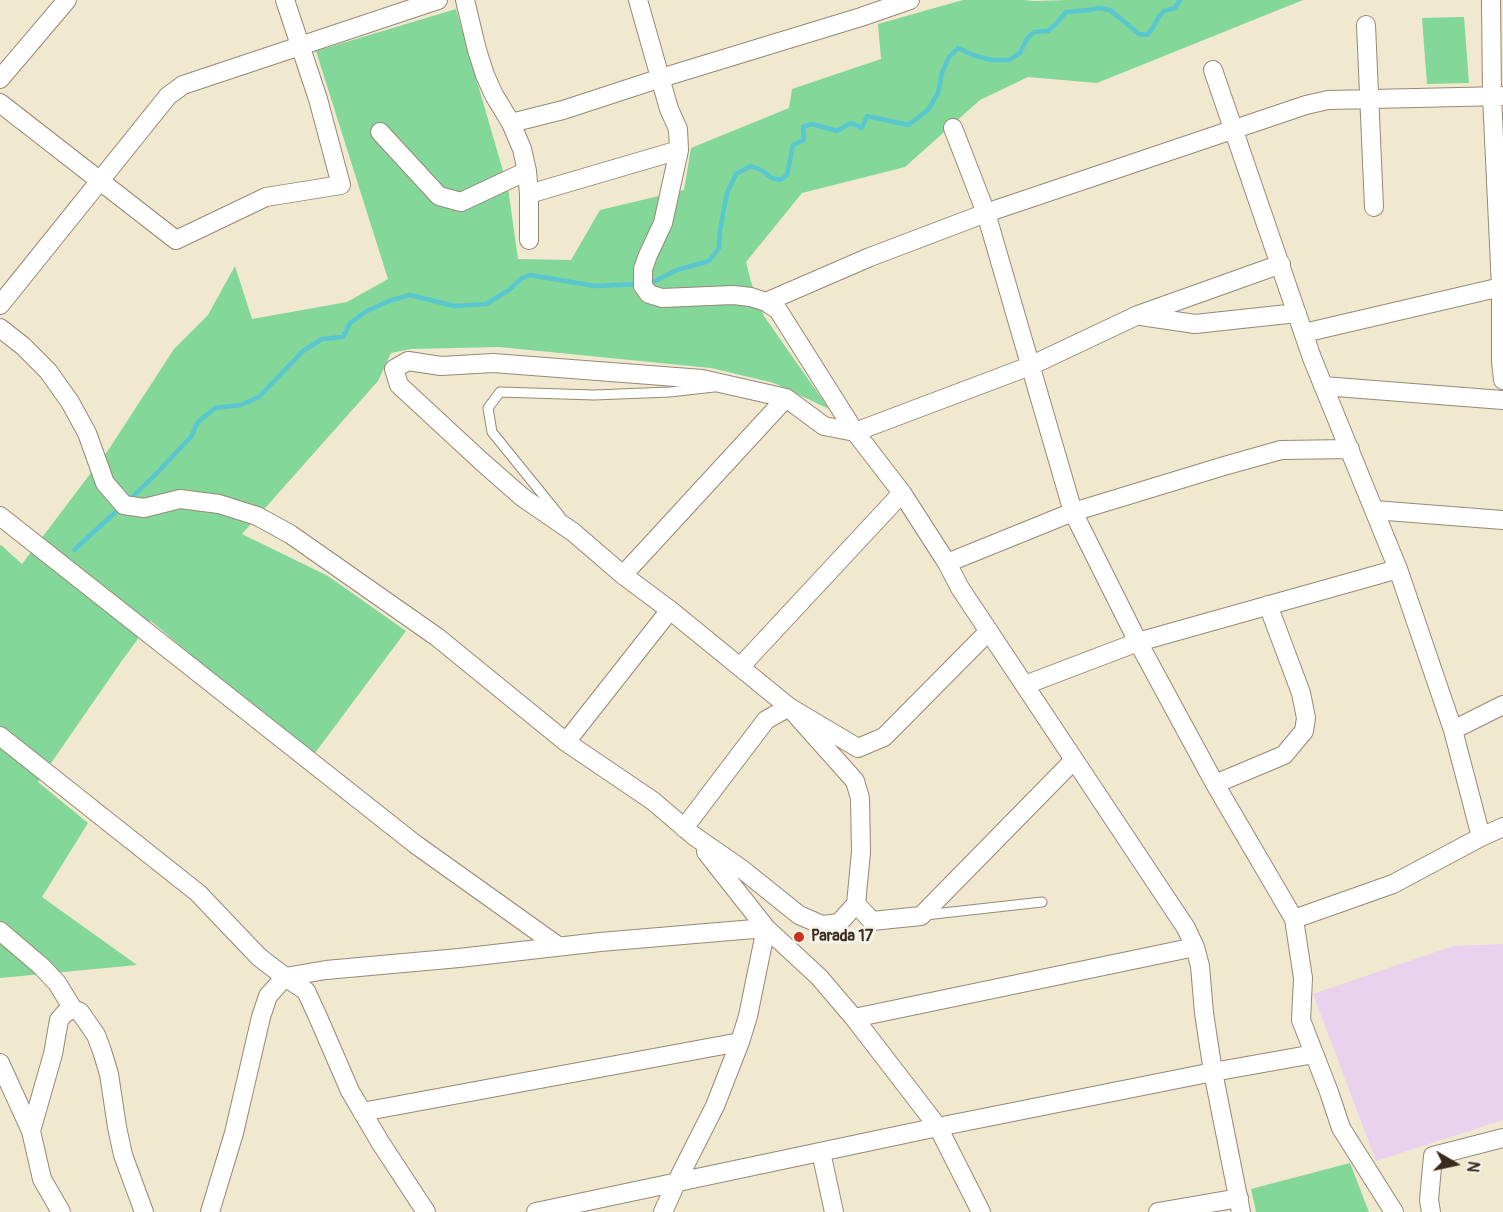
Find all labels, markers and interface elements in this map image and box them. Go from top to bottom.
place label: Parada 17 [811,927,873,947]
marker: Parada 17 [792,930,806,944]
north arrow [1425,1134,1485,1194]
text: N [1462,1160,1484,1174]

